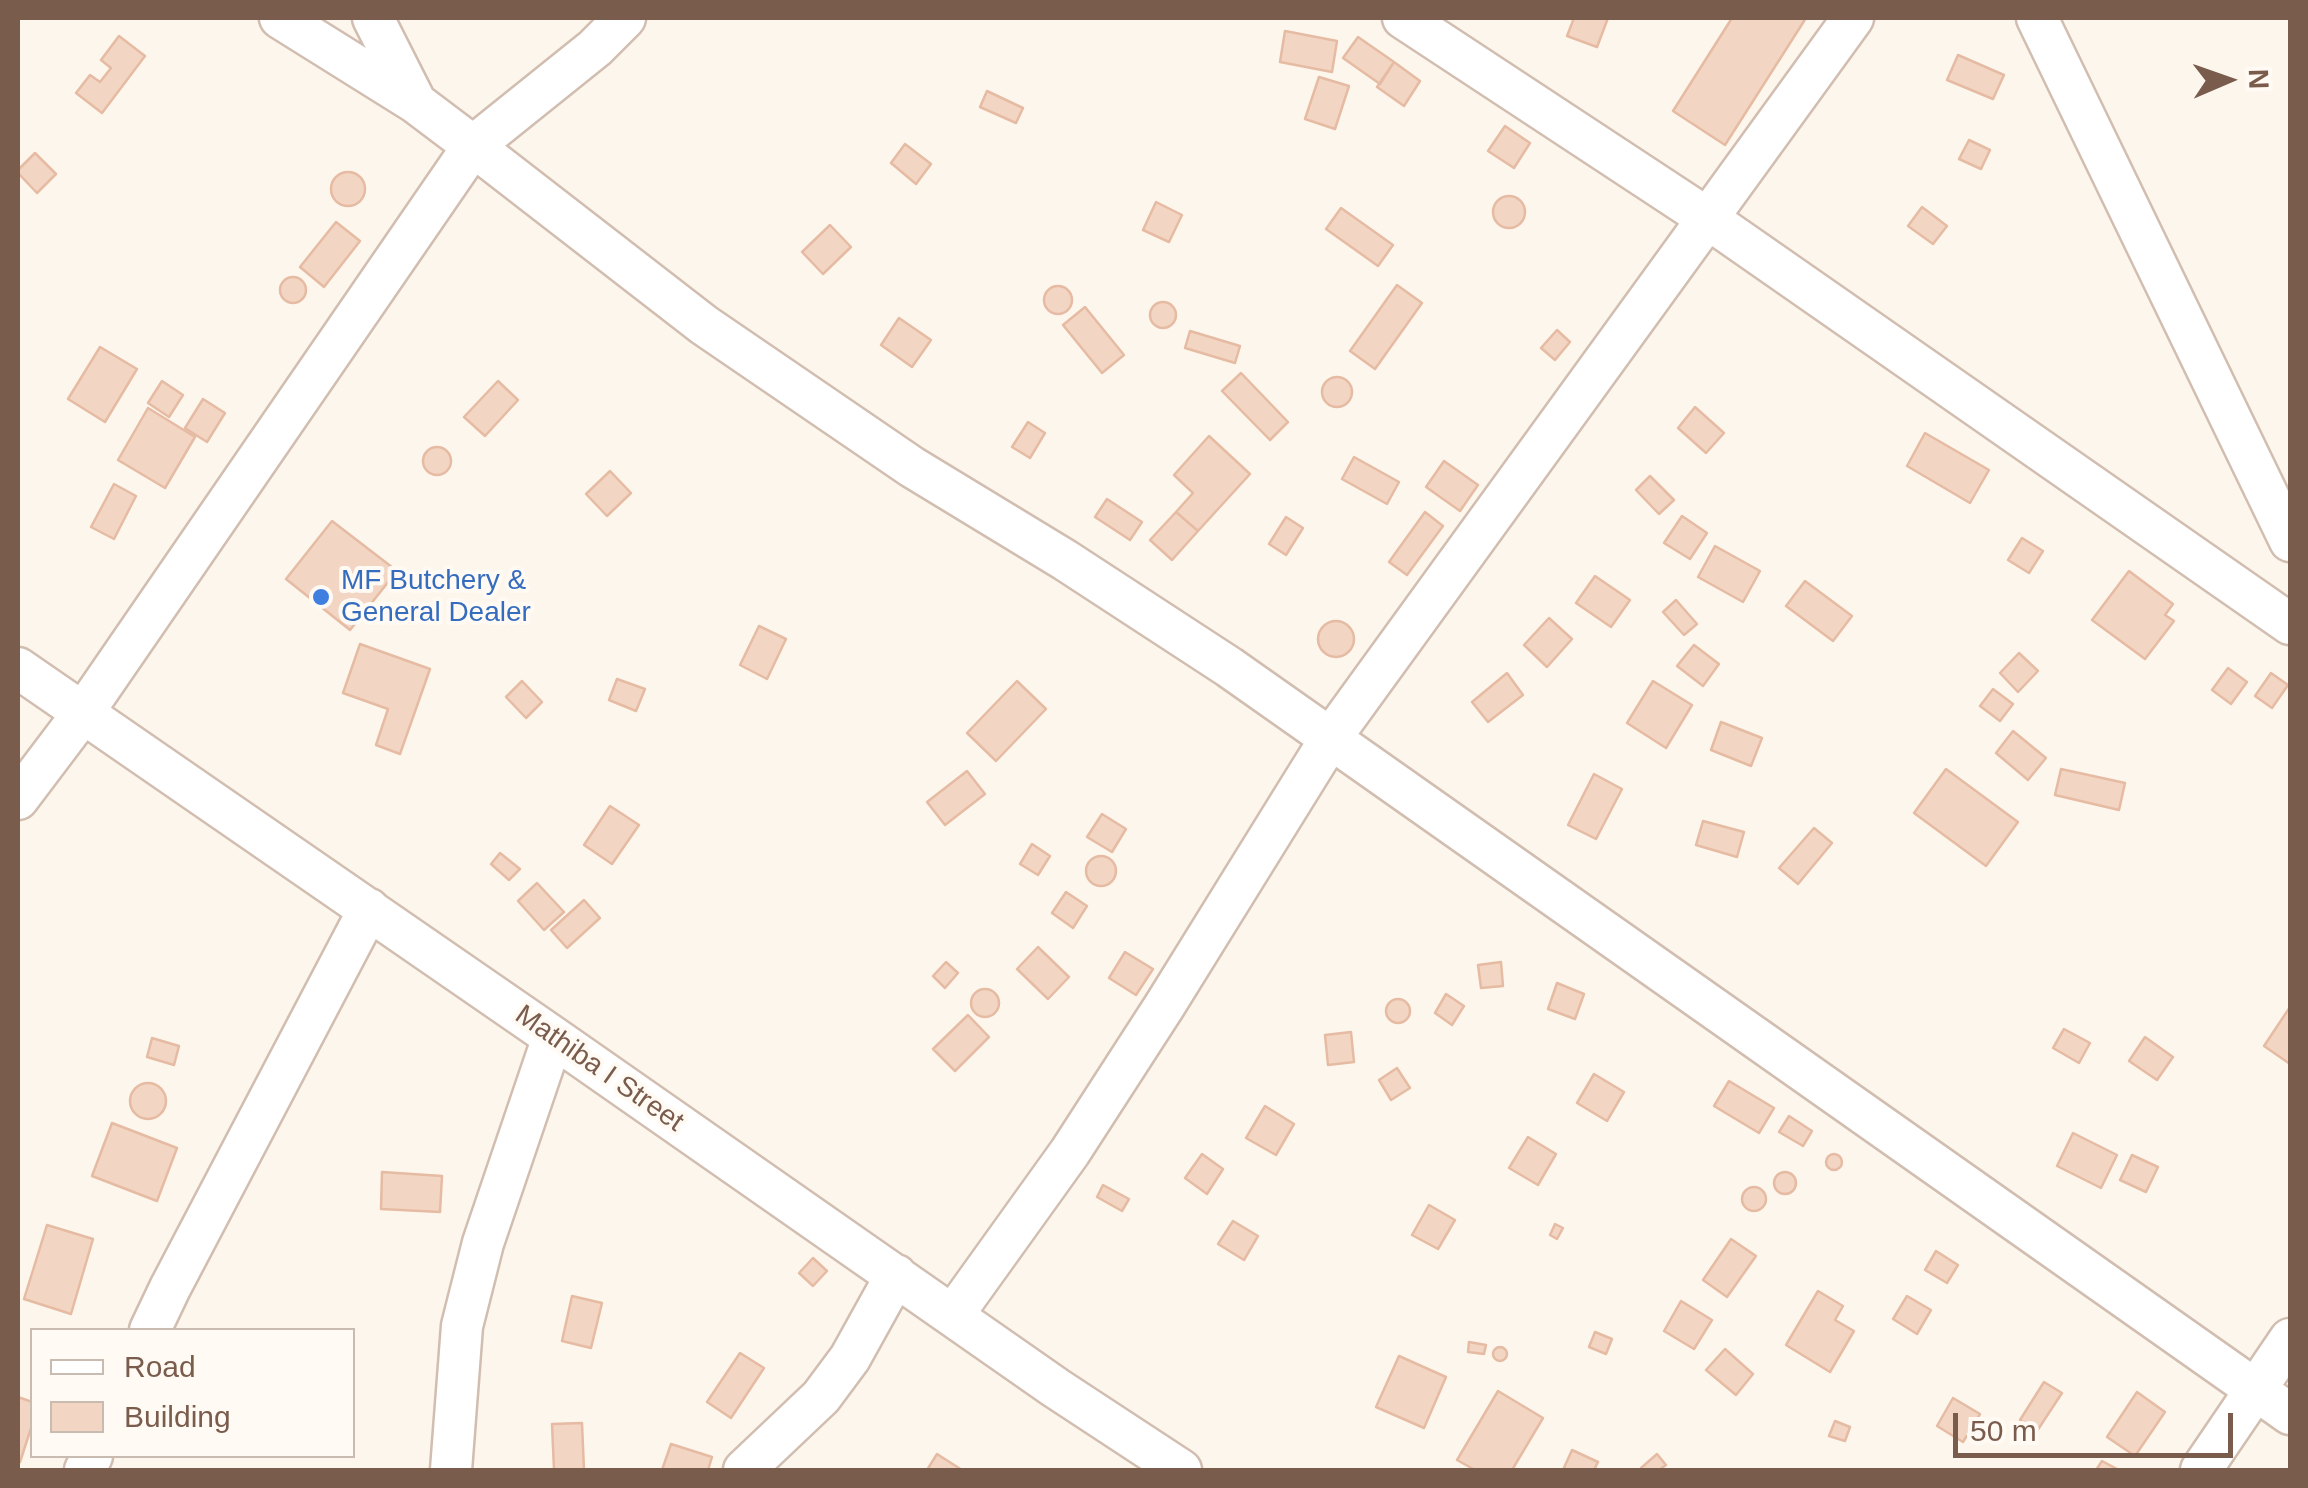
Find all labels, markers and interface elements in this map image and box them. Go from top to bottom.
north arrow [2178,30,2278,130]
text: N [2243,68,2274,90]
place label: MF Butchery & General Dealer [341,564,531,630]
marker: MF Butchery & General Dealer [310,586,332,608]
street label: Mathiba I Street [508,999,690,1139]
legend [30,1328,355,1458]
text: Road [124,1350,196,1383]
scale bar [1958,1393,2238,1455]
text: Building [124,1400,231,1433]
text: 50 m [1970,1414,2037,1447]

